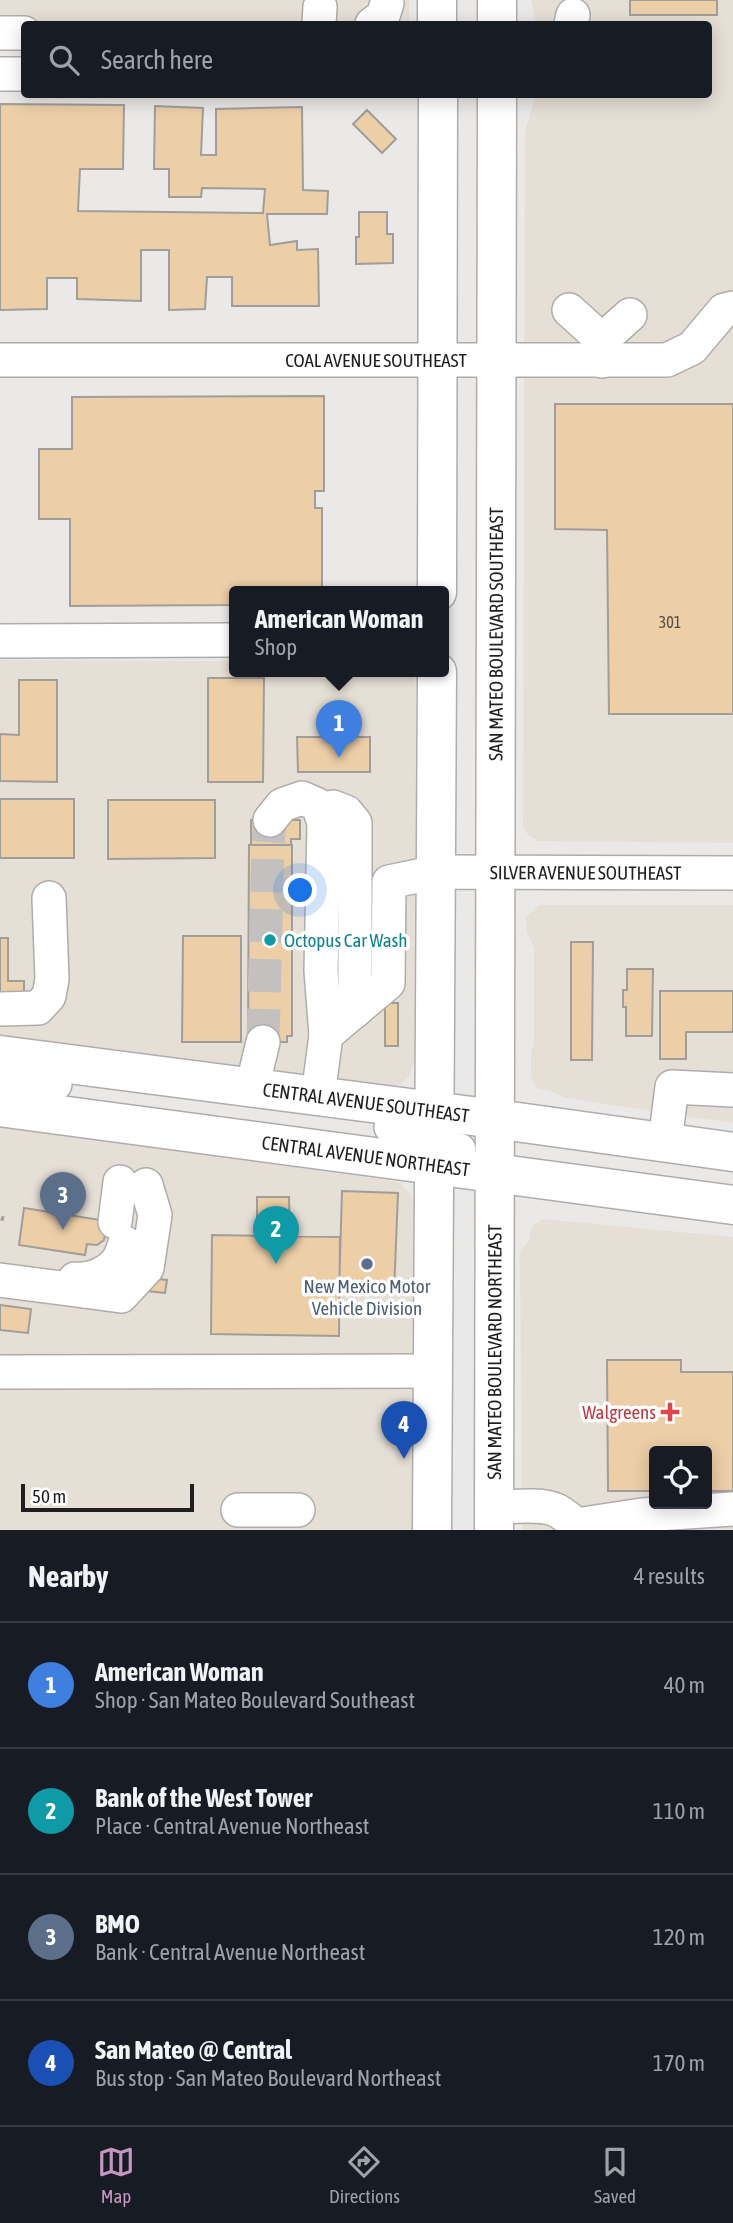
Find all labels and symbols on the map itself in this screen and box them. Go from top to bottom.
street label: COAL AVENUE SOUTHEAST [285,349,467,371]
street label: SAN MATEO BOULEVARD SOUTHEAST [485,506,507,761]
house number: 301 [659,613,681,631]
pin: 1 [316,700,362,758]
street label: SILVER AVENUE SOUTHEAST [490,861,682,884]
your location [283,873,317,907]
place label: Octopus Car Wash [284,929,407,951]
marker: Octopus Car Wash [262,932,278,948]
street label: CENTRAL AVENUE SOUTHEAST [261,1078,471,1127]
street label: CENTRAL AVENUE NORTHEAST [260,1131,472,1181]
pin: 3 [40,1172,86,1230]
pin: 2 [253,1206,299,1264]
street label: SAN MATEO BOULEVARD NORTHEAST [483,1224,506,1480]
marker: New Mexico Motor Vehicle Division [359,1256,375,1272]
place label: New Mexico Motor Vehicle Division [304,1275,431,1319]
pin: 4 [381,1401,427,1459]
place label: Walgreens [582,1401,656,1423]
marker: Walgreens [662,1404,678,1420]
scale bar [21,1481,194,1513]

